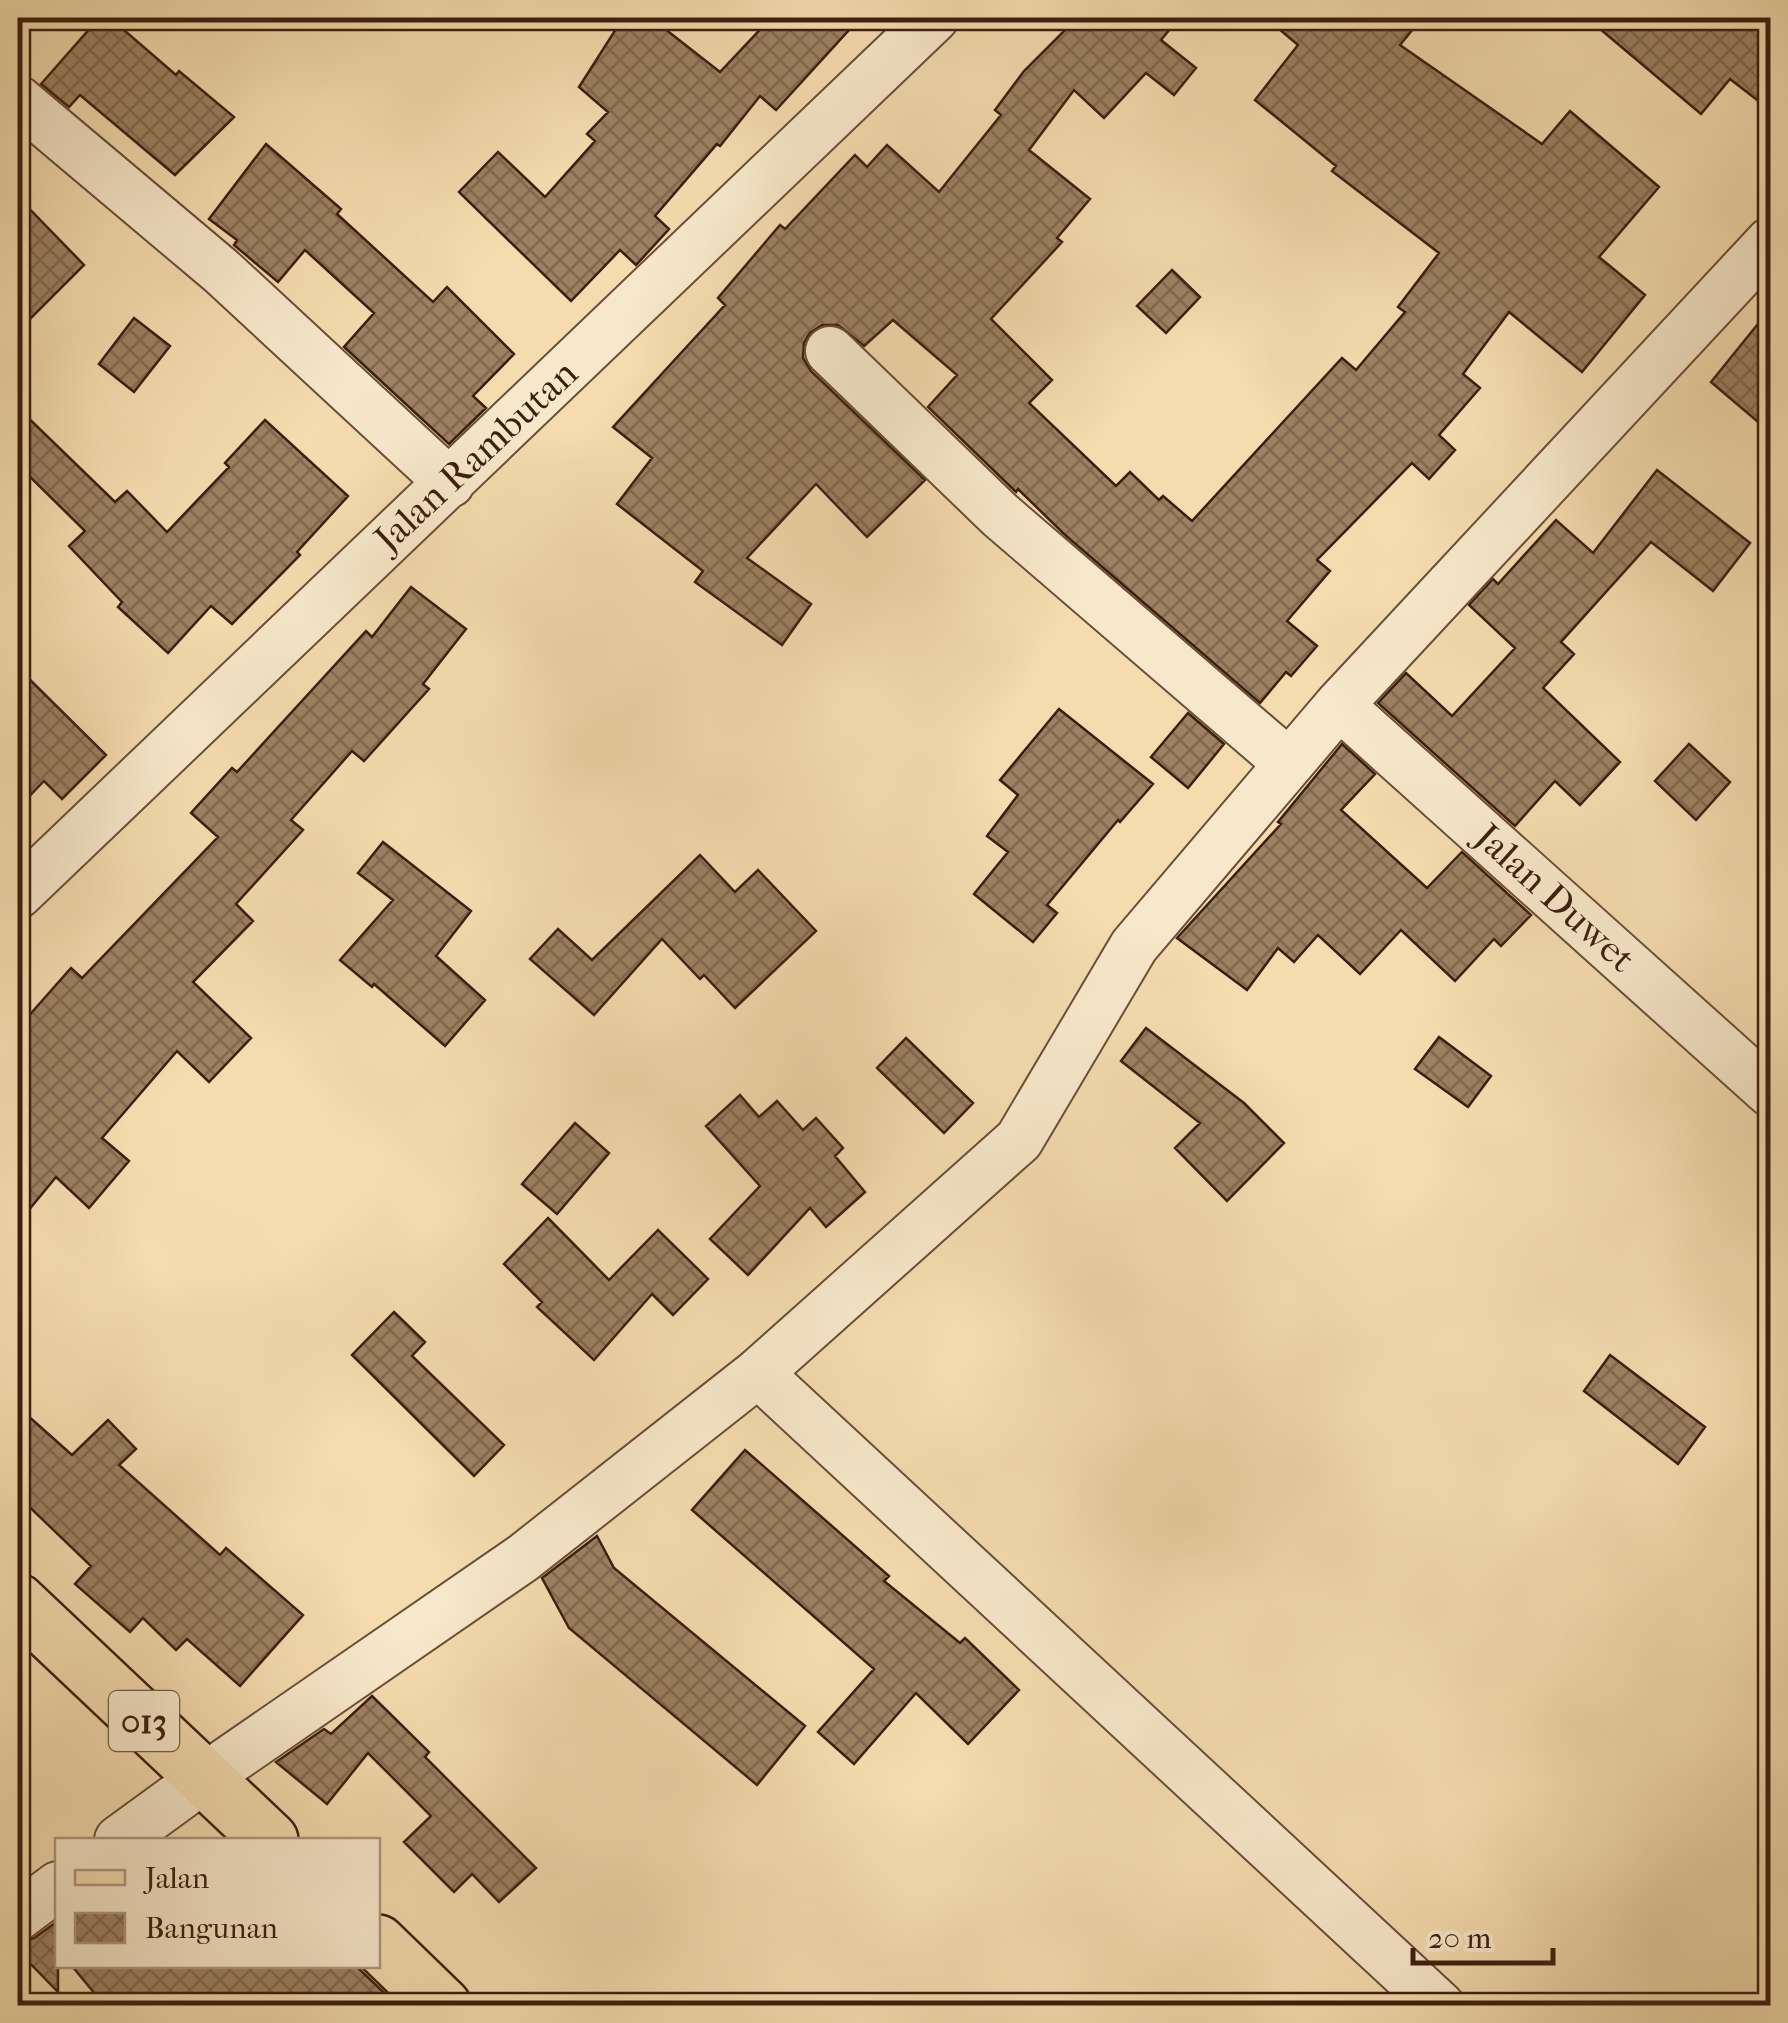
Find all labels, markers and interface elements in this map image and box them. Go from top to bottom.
street label: Jalan Rambutan [363,351,587,563]
street label: Jalan Duwet [1464,813,1645,982]
road number: 013 [109,1691,179,1751]
legend [55,1838,380,1968]
text: Jalan [143,1861,210,1896]
scale bar [1413,1903,1553,1965]
text: Bangunan [145,1911,279,1946]
text: 20 m [1428,1921,1491,1956]

